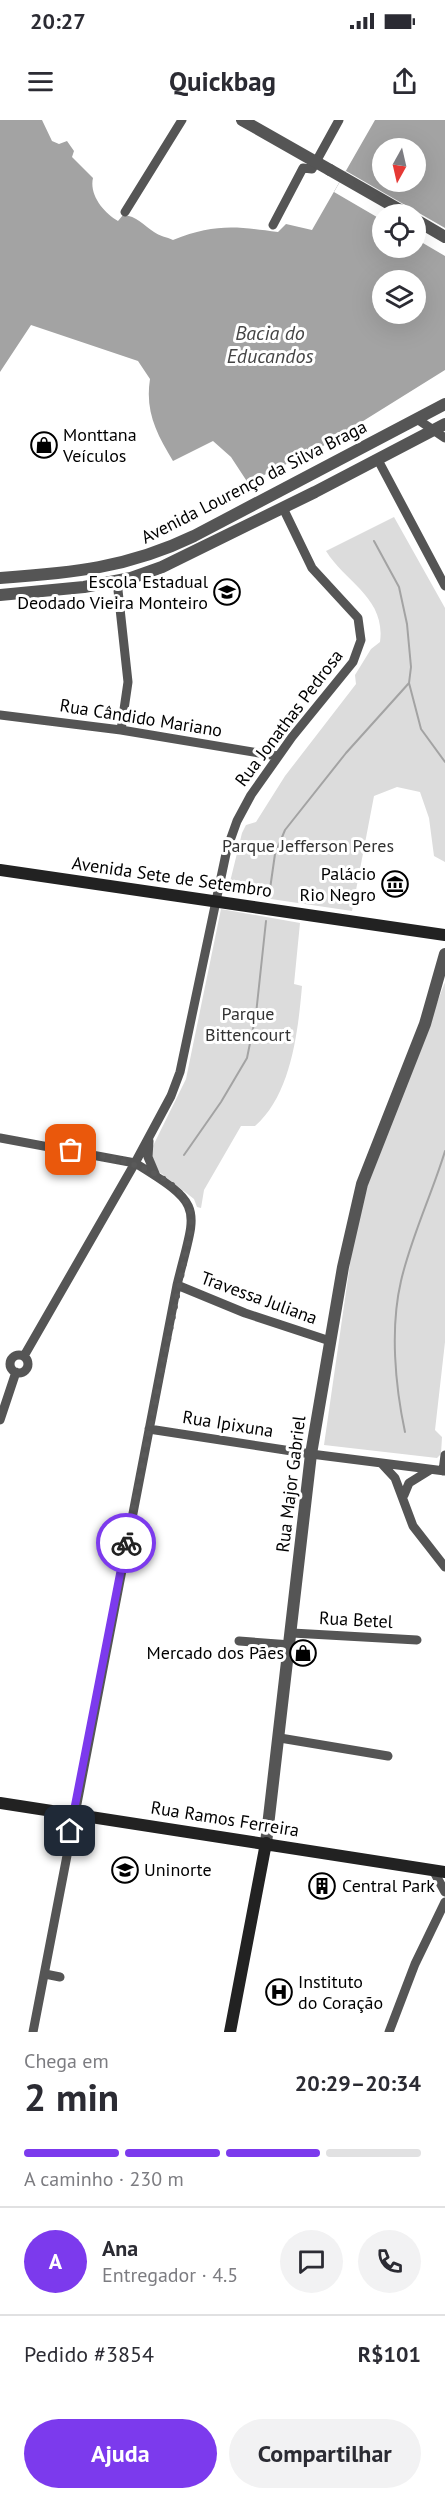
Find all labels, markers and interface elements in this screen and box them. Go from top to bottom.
text: 20:27 [30,7,86,35]
text: Quickbag [169,64,276,98]
icon: menu [24,65,57,98]
icon: share [388,65,421,98]
north arrow [372,138,426,192]
map controls [372,138,426,324]
button: locate [372,204,426,258]
button: layers [372,270,426,324]
water label: Bacia do Educandos [227,320,313,369]
street label: Avenida Lourenço da Silva Braga [137,415,370,549]
place label: Monttana Veículos [62,423,137,467]
shop icon: Monttana Veículos [29,430,59,460]
place label: Escola Estadual Deodado Vieira Monteiro [17,570,209,614]
school or university icon: Escola Estadual Deodado Vieira Monteiro [212,577,242,607]
street label: Rua Jonathas Pedrosa [230,645,348,791]
street label: Rua Cândido Mariano [58,693,224,742]
park label: Parque Jefferson Peres [222,834,394,857]
street label: Avenida Sete de Setembro [71,851,274,902]
place label: Palácio Rio Negro [300,862,376,906]
museum icon: Palácio Rio Negro [380,869,410,899]
park label: Parque Bittencourt [205,1002,291,1046]
pin [45,1124,96,1175]
icon: bag [54,1133,87,1166]
street label: Travessa Juliana [198,1266,321,1329]
street label: Rua Ipixuna [181,1405,275,1442]
street label: Rua Major Gabriel [271,1414,310,1554]
courier [96,1513,156,1573]
icon: bike [110,1527,143,1560]
street label: Rua Betel [319,1606,394,1633]
shop icon: Mercado dos Pães [288,1638,318,1668]
place label: Mercado dos Pães [147,1641,284,1664]
street label: Rua Ramos Ferreira [149,1795,301,1842]
pin [44,1805,95,1856]
icon: home [53,1814,86,1847]
school or university icon: Uninorte [110,1855,140,1885]
place label: Uninorte [144,1858,212,1881]
building icon: Central Park [307,1871,337,1901]
place label: Central Park [342,1874,435,1897]
place label: Instituto do Coração [298,1970,383,2014]
hospital icon: Instituto do Coração [264,1977,294,2007]
text: Chega em [24,2048,109,2074]
text: 20:29–20:34 [295,2069,421,2097]
text: 2 min [24,2071,119,2122]
text: A caminho · 230 m [24,2166,184,2192]
button: chat [280,2230,343,2293]
button: phone [358,2230,421,2293]
text: Ana [102,2234,138,2262]
text: A [49,2247,62,2275]
text: Entregador · 4.5 [102,2262,238,2288]
text: Pedido #3854 [24,2340,154,2368]
text: R$101 [358,2340,421,2368]
button: Ajuda [24,2419,217,2488]
button: Compartilhar [229,2419,421,2488]

